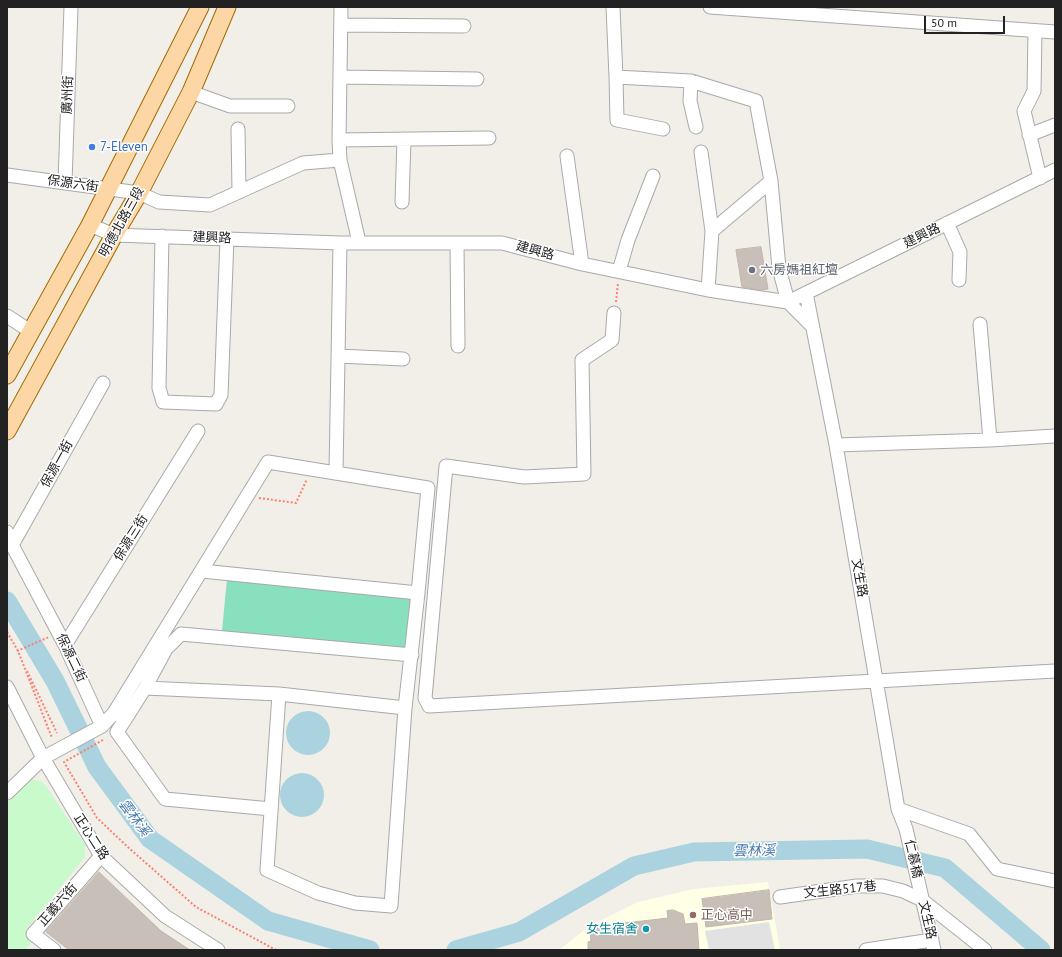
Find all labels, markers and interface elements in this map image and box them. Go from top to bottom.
scale bar [926,8,1007,34]
text: 50 m [931,15,957,30]
street label: 廣州街 [60,75,76,115]
place label: 7-Eleven [100,139,148,155]
marker: 7-Eleven [87,142,97,152]
street label: 保源六街 [46,173,100,195]
street label: 明德北路三段 [96,184,148,260]
street label: 建興路 [901,220,943,252]
street label: 建興路 [192,230,232,246]
street label: 建興路 [514,238,556,264]
place label: 六房媽祖紅壇 [760,262,838,278]
marker: 六房媽祖紅壇 [747,265,757,275]
street label: 保源一街 [38,437,76,491]
street label: 保源三街 [111,512,151,564]
street label: 文生路 [848,557,870,599]
street label: 保源二街 [53,631,89,685]
water label: 雲林溪 [115,796,153,840]
street label: 正心二路 [70,811,112,863]
street label: 仁慕橋 [901,838,925,880]
water label: 雲林溪 [733,842,775,860]
street label: 文生路517巷 [803,878,877,902]
street label: 正義六街 [35,880,81,930]
street label: 文生路 [915,899,939,941]
place label: 正心高中 [701,907,753,923]
marker: 正心高中 [688,910,698,920]
place label: 女生宿舍 [586,921,638,937]
marker: 女生宿舍 [641,924,651,934]

